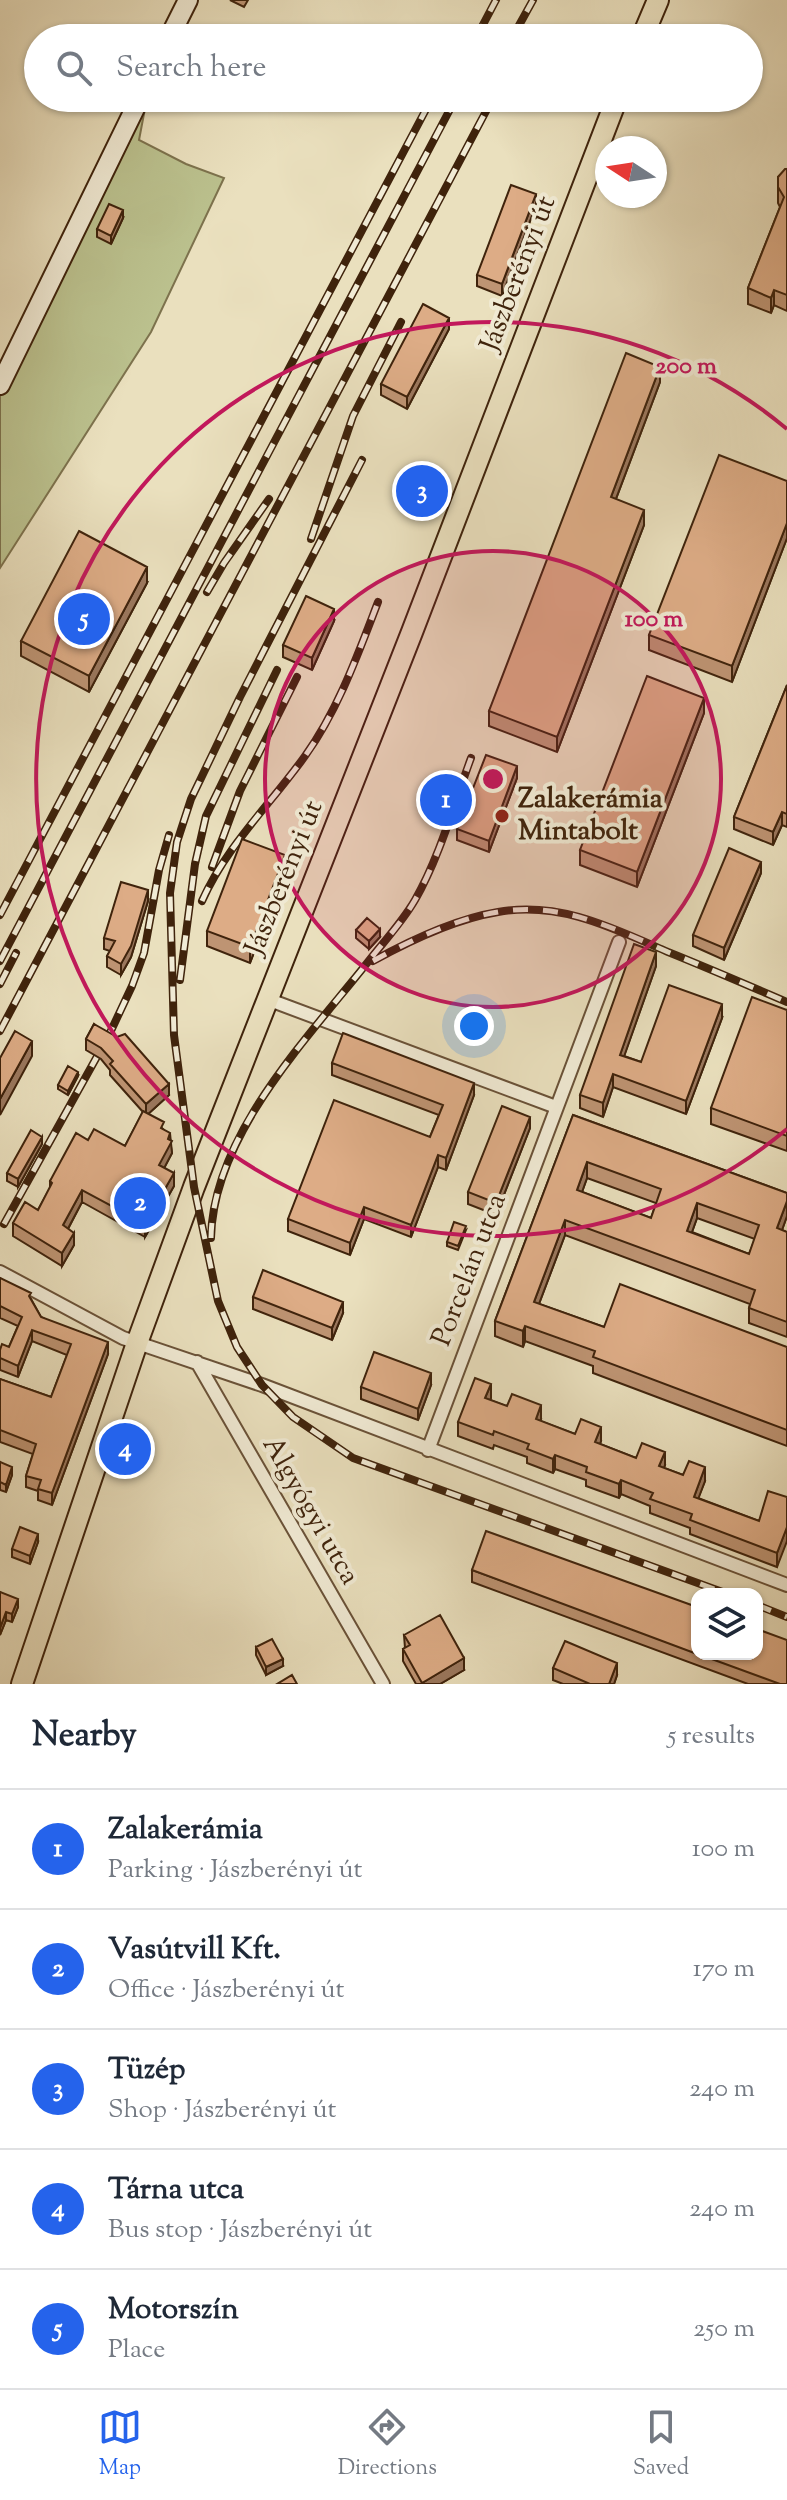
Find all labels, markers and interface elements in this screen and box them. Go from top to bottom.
search box [24,24,763,112]
icon: search [52,46,96,90]
text: Search here [116,47,266,90]
north arrow [595,136,667,208]
street label: Jászberényi út [470,190,567,359]
text: 200 m [655,350,717,384]
pin: 3 [396,461,448,521]
pin: 5 [58,589,110,649]
text: 100 m [625,603,683,637]
centre of rings [479,765,507,793]
pin: 1 [420,770,472,830]
place label: Zalakerámia Mintabolt [518,780,663,852]
street label: Jászberényi út [235,794,334,963]
marker: Zalakerámia Mintabolt [493,807,511,825]
your location [454,1006,494,1046]
pin: 2 [114,1173,166,1233]
street label: Porcelán utca [423,1188,517,1352]
pin: 4 [99,1419,151,1479]
street label: Algyógyi utca [251,1429,369,1593]
map controls [691,1588,763,1660]
button: layers [691,1588,763,1660]
text: Nearby [32,1712,137,1761]
text: 5 results [667,1718,755,1755]
text: Zalakerámia [108,1809,263,1852]
text: 1 [54,1831,62,1868]
text: 100 m [692,1831,755,1868]
text: Parking · Jászberényi út [108,1852,362,1889]
text: Vasútvill Kft. [108,1929,281,1972]
text: 2 [52,1951,64,1988]
text: 170 m [693,1951,755,1988]
text: Office · Jászberényi út [108,1972,344,2009]
text: Tüzép [108,2049,185,2092]
text: 3 [53,2071,63,2108]
text: 240 m [689,2071,755,2108]
text: Shop · Jászberényi út [108,2092,336,2129]
text: Tárna utca [108,2169,244,2212]
text: 4 [51,2191,65,2228]
text: 240 m [689,2191,755,2228]
text: Bus stop · Jászberényi út [108,2212,372,2249]
text: Motorszín [108,2289,239,2332]
text: 5 [54,2311,62,2348]
text: 250 m [693,2311,755,2348]
text: Place [108,2332,165,2369]
tab: Map [98,2405,142,2485]
tab: Directions [338,2405,437,2485]
tab: Saved [633,2405,689,2485]

